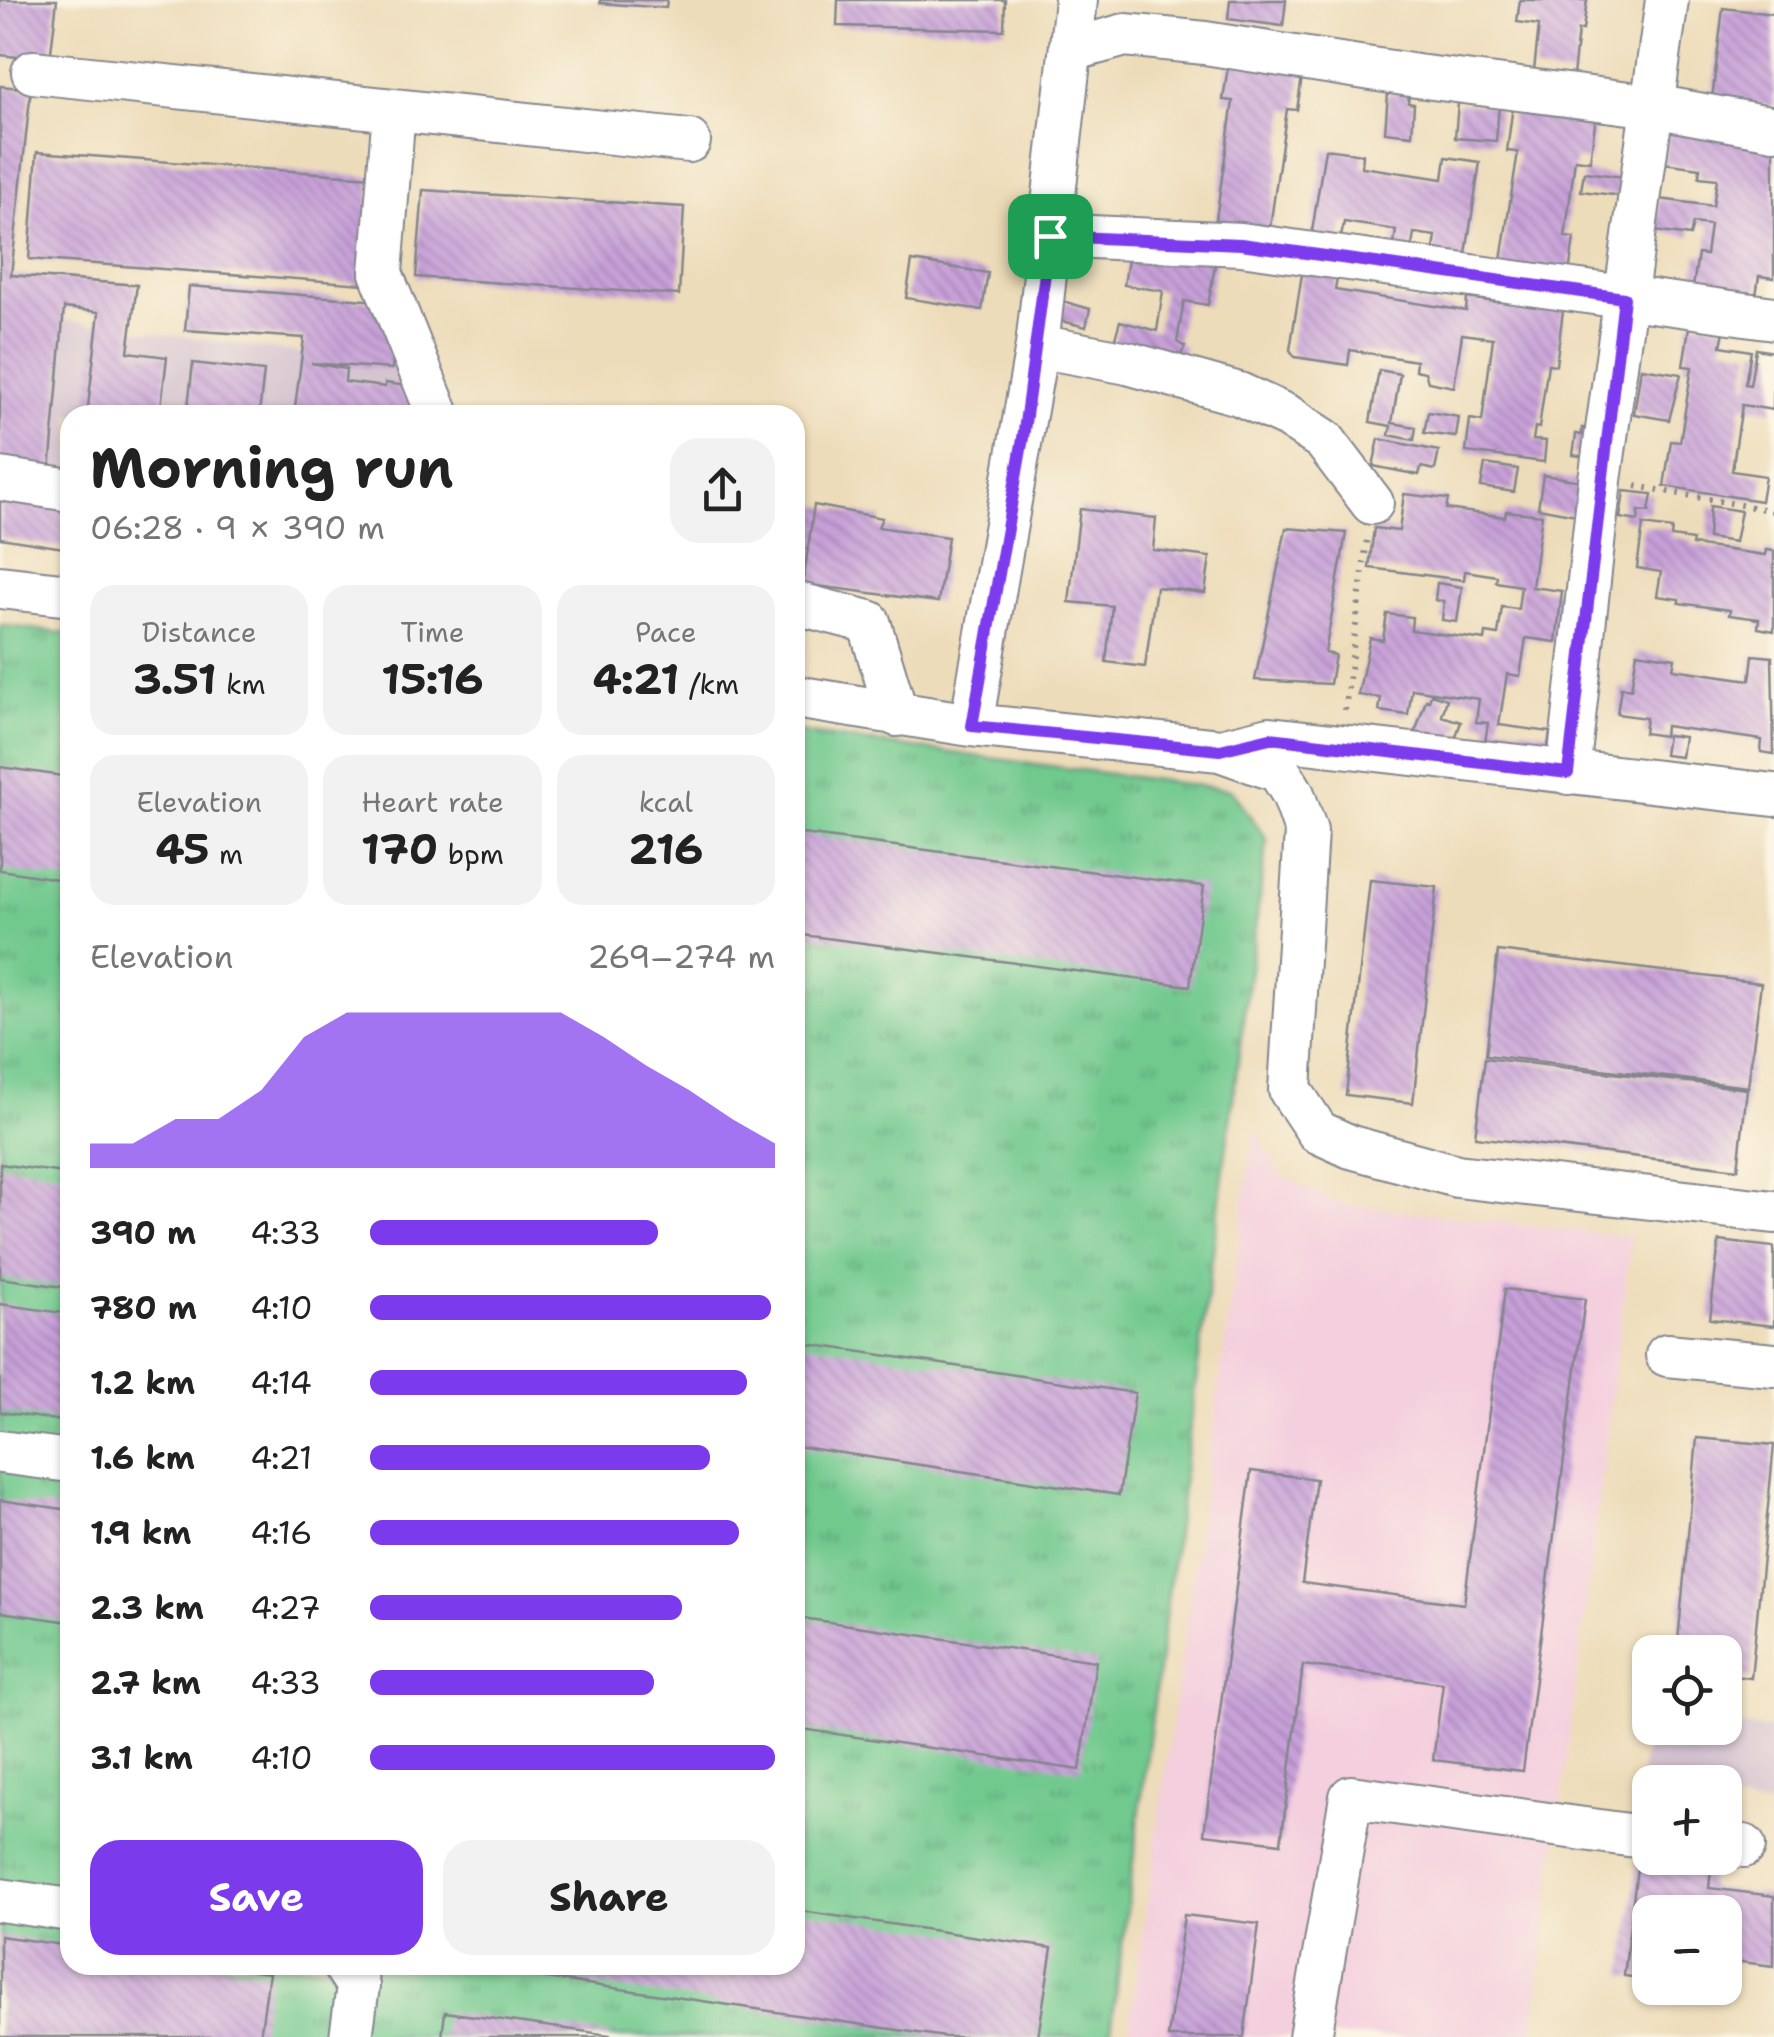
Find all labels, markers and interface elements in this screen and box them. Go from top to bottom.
pin [1008,194,1093,279]
icon: arrive [1023,209,1078,264]
text: Morning run [90,431,454,505]
button: share [670,438,775,543]
text: 06:28 · 9 × 390 m [90,506,385,549]
text: Distance [142,613,257,651]
text: Time [400,613,465,651]
text: Pace [635,613,697,651]
text: 3.51 [133,651,217,707]
text: 15:16 [381,651,484,707]
text: 4:21 [593,651,679,707]
text: km [217,665,266,703]
text: /km [679,665,739,703]
text: Elevation [137,783,262,821]
text: Heart rate [361,783,504,821]
text: kcal [639,783,693,821]
text: 45 [155,821,209,877]
text: 170 [361,821,438,877]
text: 216 [628,821,703,877]
text: m [209,835,243,873]
text: bpm [438,835,504,873]
text: Elevation [90,935,233,978]
text: 269–274 m [587,935,775,978]
text: 390 m [90,1211,196,1254]
text: 4:33 [250,1211,321,1254]
text: 780 m [90,1286,197,1329]
text: 4:10 [250,1286,313,1329]
text: 1.2 km [90,1361,195,1404]
text: 4:14 [250,1361,312,1404]
text: 1.6 km [90,1436,195,1479]
text: 4:21 [250,1436,312,1479]
text: 1.9 km [90,1511,191,1554]
text: 4:16 [250,1511,312,1554]
text: 2.3 km [90,1586,204,1629]
text: 4:27 [250,1586,321,1629]
map controls [1632,1635,1742,2005]
button: locate [1632,1635,1742,1745]
text: 2.7 km [90,1661,201,1704]
text: 4:33 [250,1661,321,1704]
text: 3.1 km [90,1736,193,1779]
text: 4:10 [250,1736,313,1779]
button: + [1632,1765,1742,1875]
button: Save [90,1840,423,1955]
button: Share [443,1840,775,1955]
button: − [1632,1895,1742,2005]

